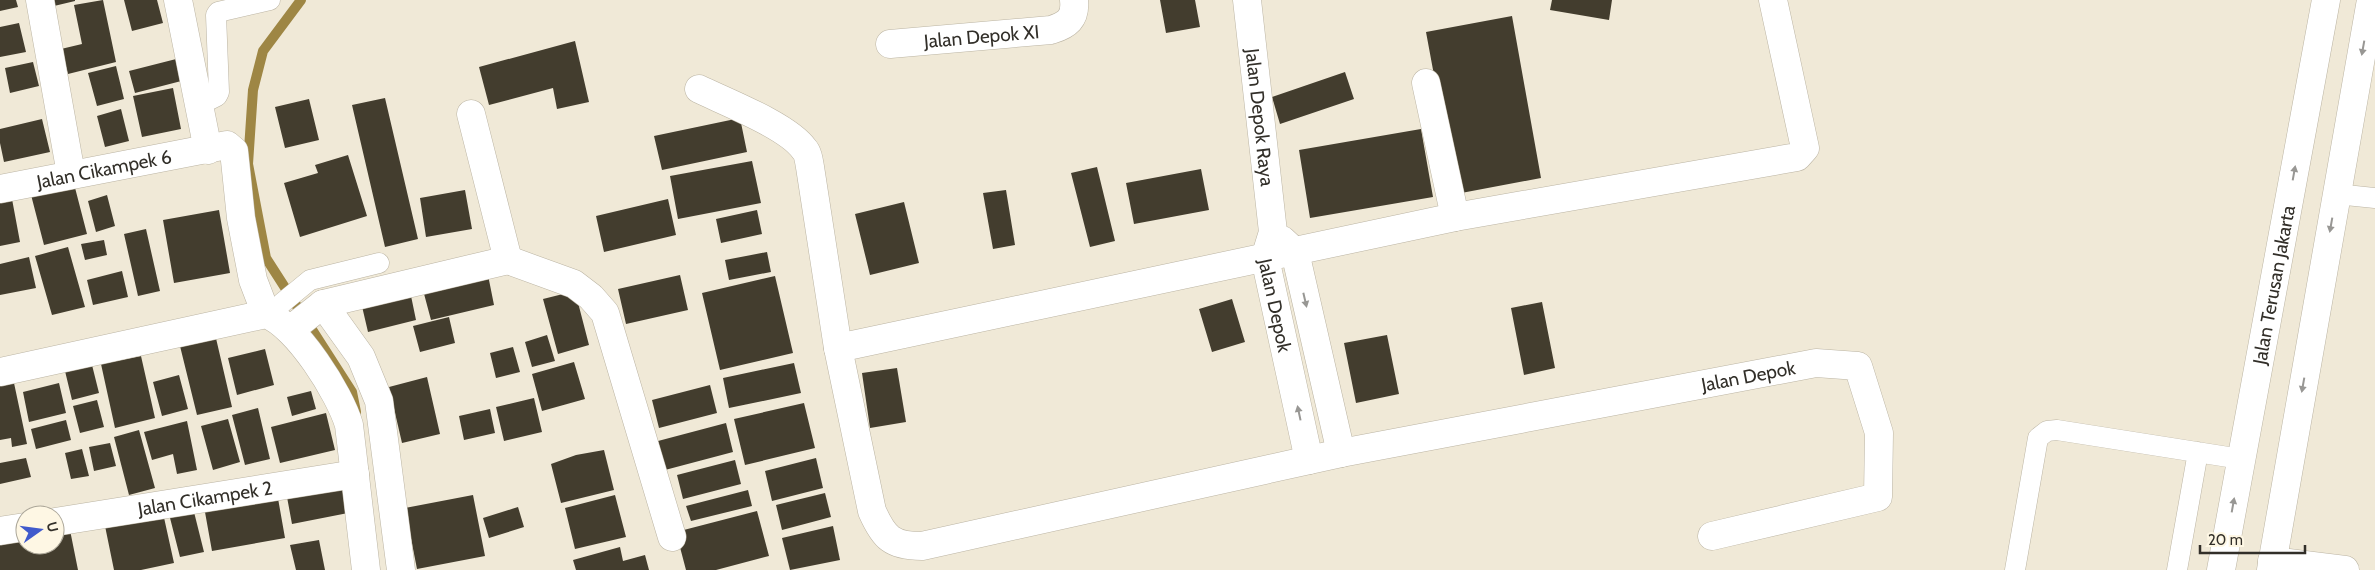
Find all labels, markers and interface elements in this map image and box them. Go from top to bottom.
street label: Jalan Depok XI [922,20,1040,53]
one-way arrow [2358,40,2366,56]
street label: Jalan Depok Raya [1240,46,1279,187]
street label: Jalan Cikampek 6 [34,145,173,194]
one-way arrow [2290,165,2298,181]
street label: Jalan Terusan Jakarta [2248,203,2300,367]
one-way arrow [2326,218,2334,234]
street label: Jalan Depok [1253,255,1296,355]
one-way arrow [1301,292,1309,307]
street label: Jalan Depok [1698,356,1798,397]
one-way arrow [2298,378,2306,394]
one-way arrow [1295,405,1303,420]
street label: Jalan Cikampek 2 [135,476,274,521]
one-way arrow [2229,496,2237,512]
north arrow [15,505,65,555]
text: U [43,520,63,534]
scale bar [2200,522,2305,554]
text: 20 m [2208,531,2243,549]

